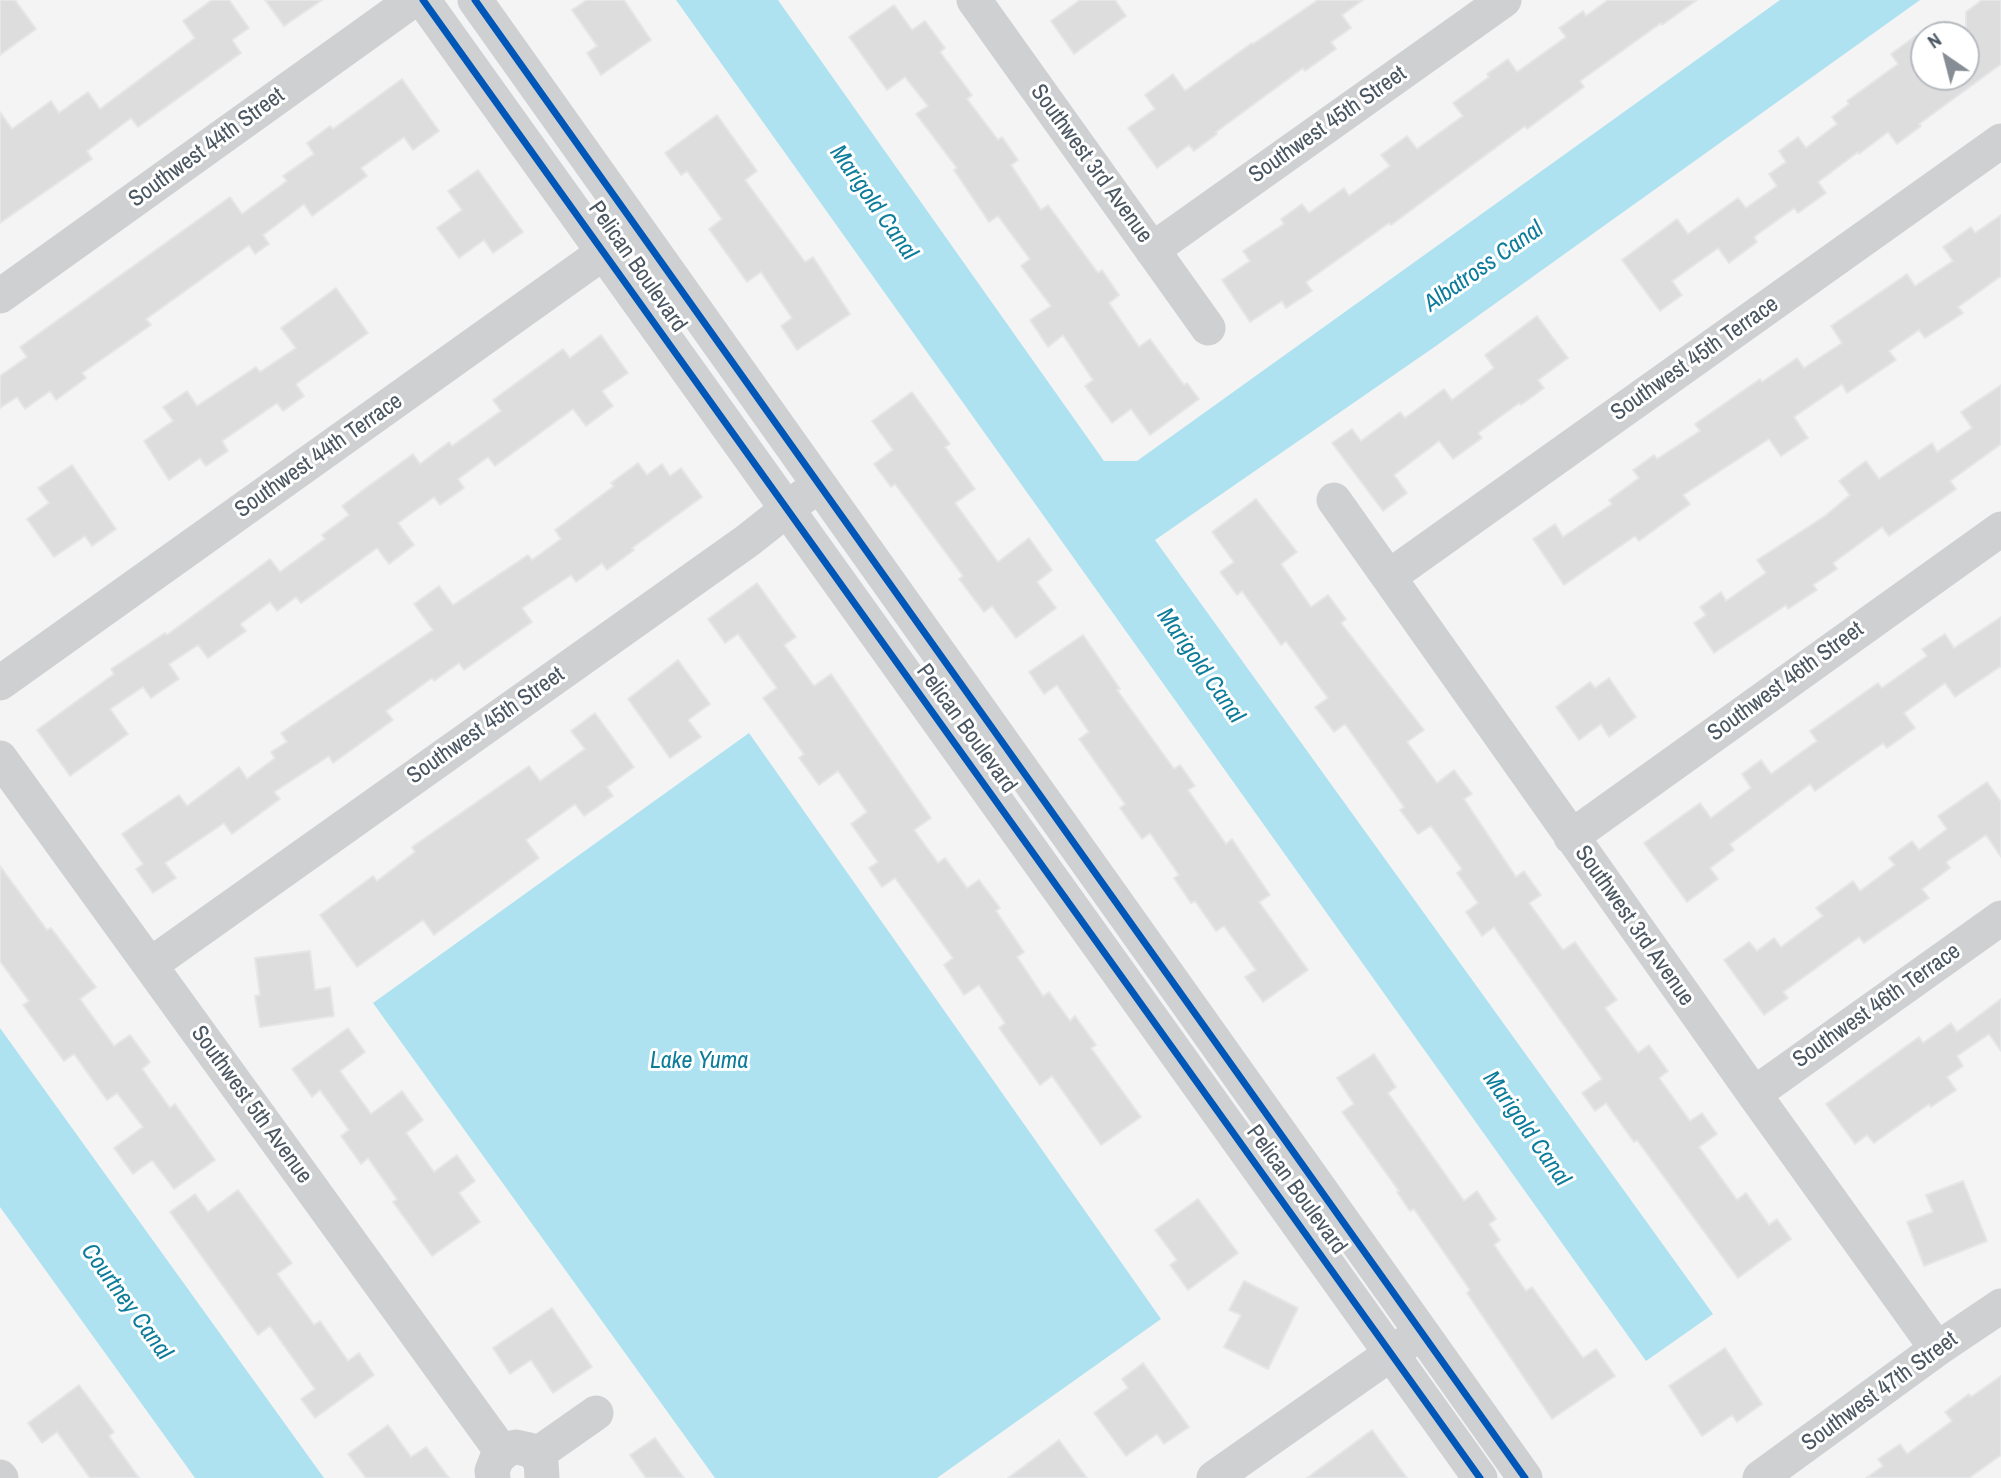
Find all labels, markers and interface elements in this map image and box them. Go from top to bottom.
north arrow [1910,21,1980,91]
text: N [1922,27,1946,54]
street label: Southwest 45th Street [1244,60,1412,190]
street label: Southwest 3rd Avenue [1024,79,1158,249]
street label: Southwest 44th Street [124,82,290,214]
water label: Marigold Canal [823,140,923,266]
street label: Pelican Boulevard [582,196,692,338]
water label: Albatross Canal [1419,215,1549,319]
street label: Southwest 45th Terrace [1606,291,1784,427]
street label: Southwest 44th Terrace [230,388,408,524]
water label: Marigold Canal [1150,603,1250,729]
street label: Southwest 46th Street [1703,616,1869,748]
street label: Pelican Boulevard [910,659,1022,799]
street label: Southwest 45th Street [402,661,570,791]
street label: Southwest 3rd Avenue [1568,840,1700,1012]
street label: Southwest 46th Terrace [1788,938,1966,1074]
street label: Southwest 5th Avenue [184,1021,318,1189]
water label: Lake Yuma [650,1048,748,1076]
water label: Marigold Canal [1476,1066,1576,1192]
street label: Pelican Boulevard [1240,1120,1352,1260]
water label: Courtney Canal [74,1238,178,1366]
street label: Southwest 47th Street [1797,1326,1963,1458]

